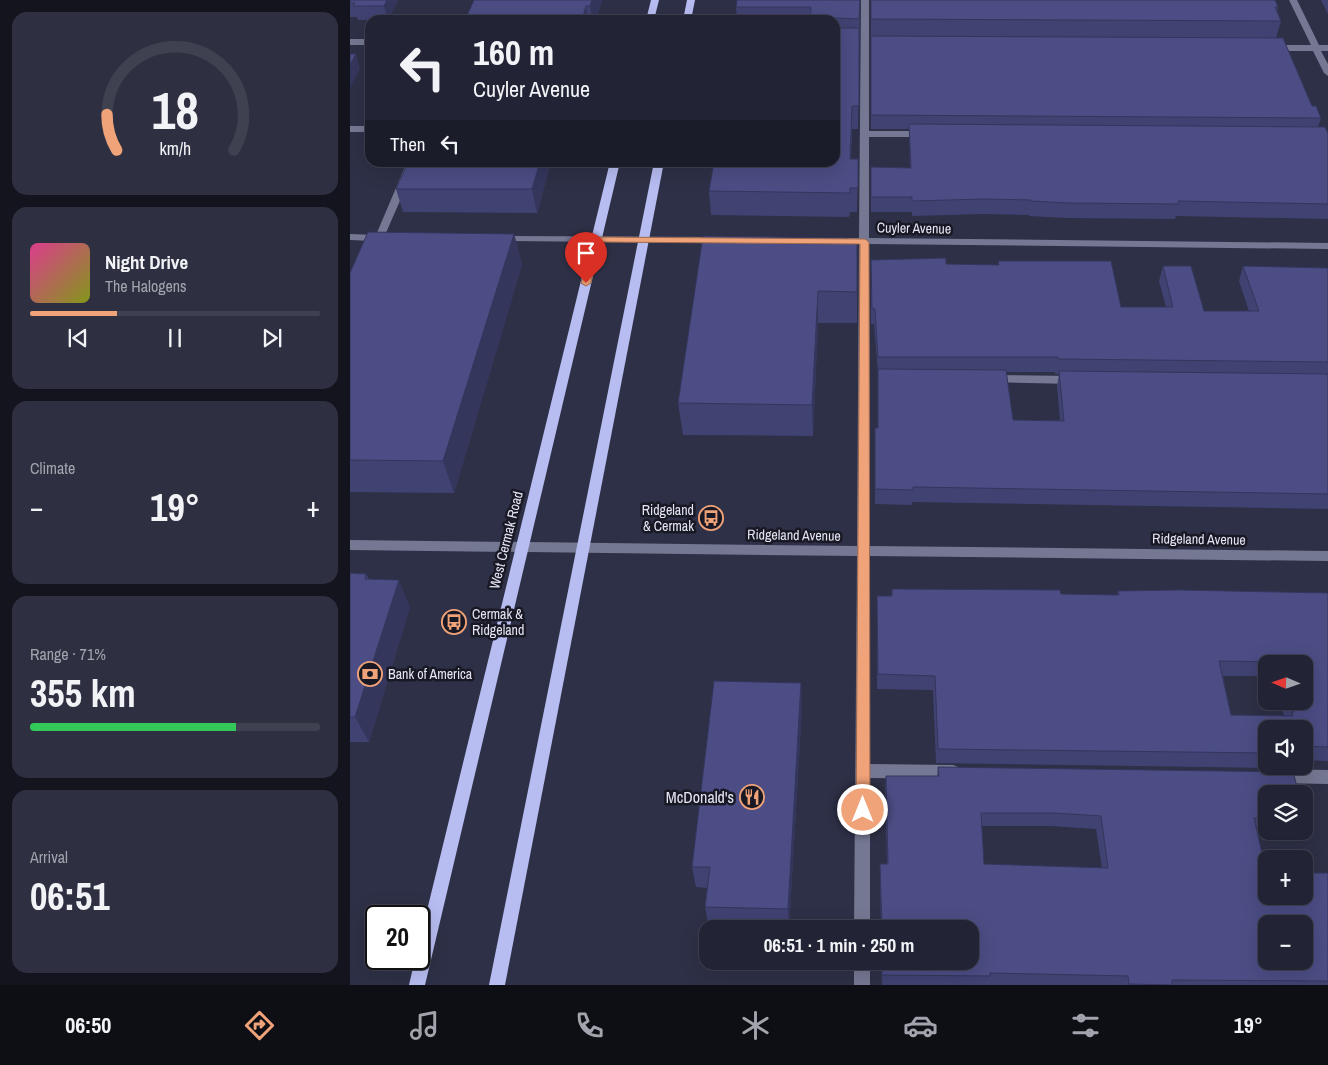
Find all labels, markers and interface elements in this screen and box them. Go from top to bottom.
text: 160 m [473,29,554,76]
icon: left [390,35,455,100]
text: Cuyler Avenue [473,74,590,104]
text: 18 [151,75,199,145]
icon: left [436,130,464,158]
text: Then [390,131,426,157]
text: km/h [159,137,191,161]
street label: Cuyler Avenue [877,218,951,238]
pin [565,232,607,283]
icon: arrive [572,239,600,267]
text: Night Drive [105,249,188,275]
text: The Halogens [105,275,187,297]
icon: previous [64,324,92,352]
icon: pause [161,324,189,352]
icon: next [258,324,286,352]
text: Climate [30,457,75,479]
text: 19° [150,482,200,533]
text: − [30,488,43,526]
text: + [307,488,320,526]
street label: West Cermak Road [485,489,527,591]
place label: Ridgeland & Cermak [642,501,694,535]
bus stop icon: Ridgeland & Cermak [698,505,724,531]
street label: Ridgeland Avenue [747,525,841,545]
street label: Ridgeland Avenue [1152,529,1246,549]
place label: Cermak & Ridgeland [472,605,524,639]
bus stop icon: Cermak & Ridgeland [441,609,467,635]
text: Range · 71% [30,643,106,665]
north arrow [1258,655,1312,710]
map controls [1258,655,1313,970]
bank icon: Bank of America [357,661,383,687]
place label: Bank of America [388,665,473,683]
text: 355 km [30,668,136,719]
button: sound [1258,720,1313,775]
position arrow [836,783,888,835]
restaurant icon: McDonald's [739,784,765,810]
button: layers [1258,785,1313,840]
place label: McDonald's [666,786,734,808]
text: Arrival [30,846,68,868]
button: + [1258,850,1313,905]
text: 06:51 [30,871,110,922]
speed limit sign: 20 [365,905,430,970]
button: − [1258,915,1313,970]
text: 06:51 · 1 min · 250 m [764,932,914,958]
icon: directions [242,1008,277,1043]
icon: music [407,1008,442,1043]
icon: phone [572,1008,607,1043]
icon: climate [738,1008,773,1043]
icon: car [903,1008,938,1043]
icon: filters [1068,1008,1103,1043]
text: 06:50 [65,1010,111,1040]
text: 19° [1234,1010,1263,1040]

